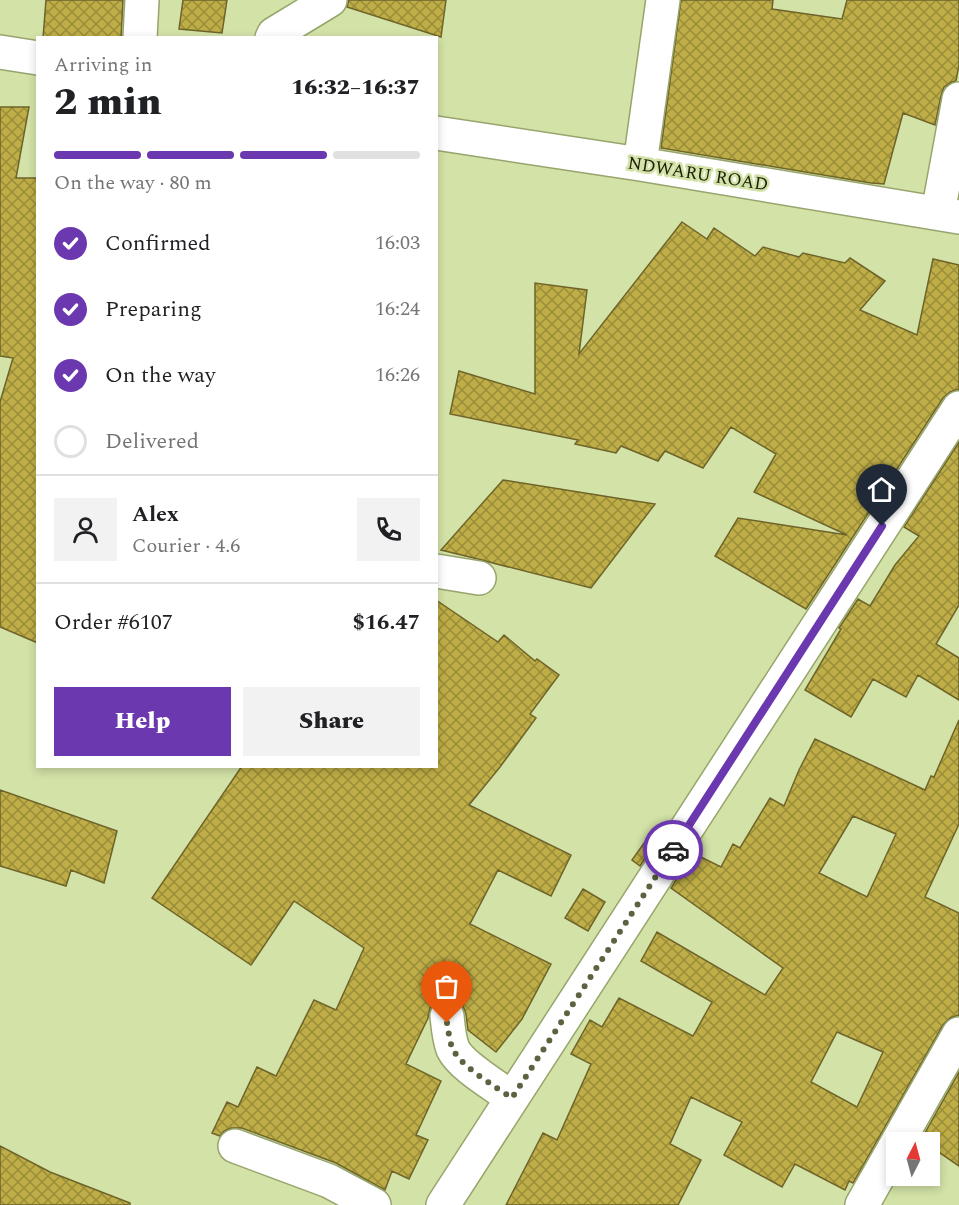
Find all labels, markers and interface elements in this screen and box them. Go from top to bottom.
text: Arriving in [54,50,152,80]
text: 16:32–16:37 [291,71,420,104]
text: 2 min [54,73,162,132]
street label: NDWARU ROAD [626,150,770,198]
text: On the way · 80 m [54,168,212,198]
icon: check [54,227,87,260]
text: Confirmed [105,227,211,260]
text: 16:03 [375,228,420,258]
icon: check [54,293,87,326]
text: Preparing [105,293,202,326]
text: 16:24 [375,294,420,324]
icon: check [54,359,87,392]
text: On the way [105,359,216,392]
text: 16:26 [375,360,420,390]
text: Delivered [105,425,199,458]
pin [856,464,907,526]
icon: home [865,473,898,506]
button: person [54,498,117,561]
text: Alex [132,498,179,531]
button: phone [357,498,420,561]
text: Courier · 4.6 [132,531,240,561]
text: Order #6107 [54,606,173,639]
text: $16.47 [352,606,420,639]
button: Help [54,687,231,756]
button: Share [243,687,420,756]
courier [643,820,703,880]
icon: car [657,834,690,867]
pin [421,961,472,1023]
icon: bag [430,970,463,1003]
north arrow [886,1132,940,1186]
map controls [886,1132,940,1186]

